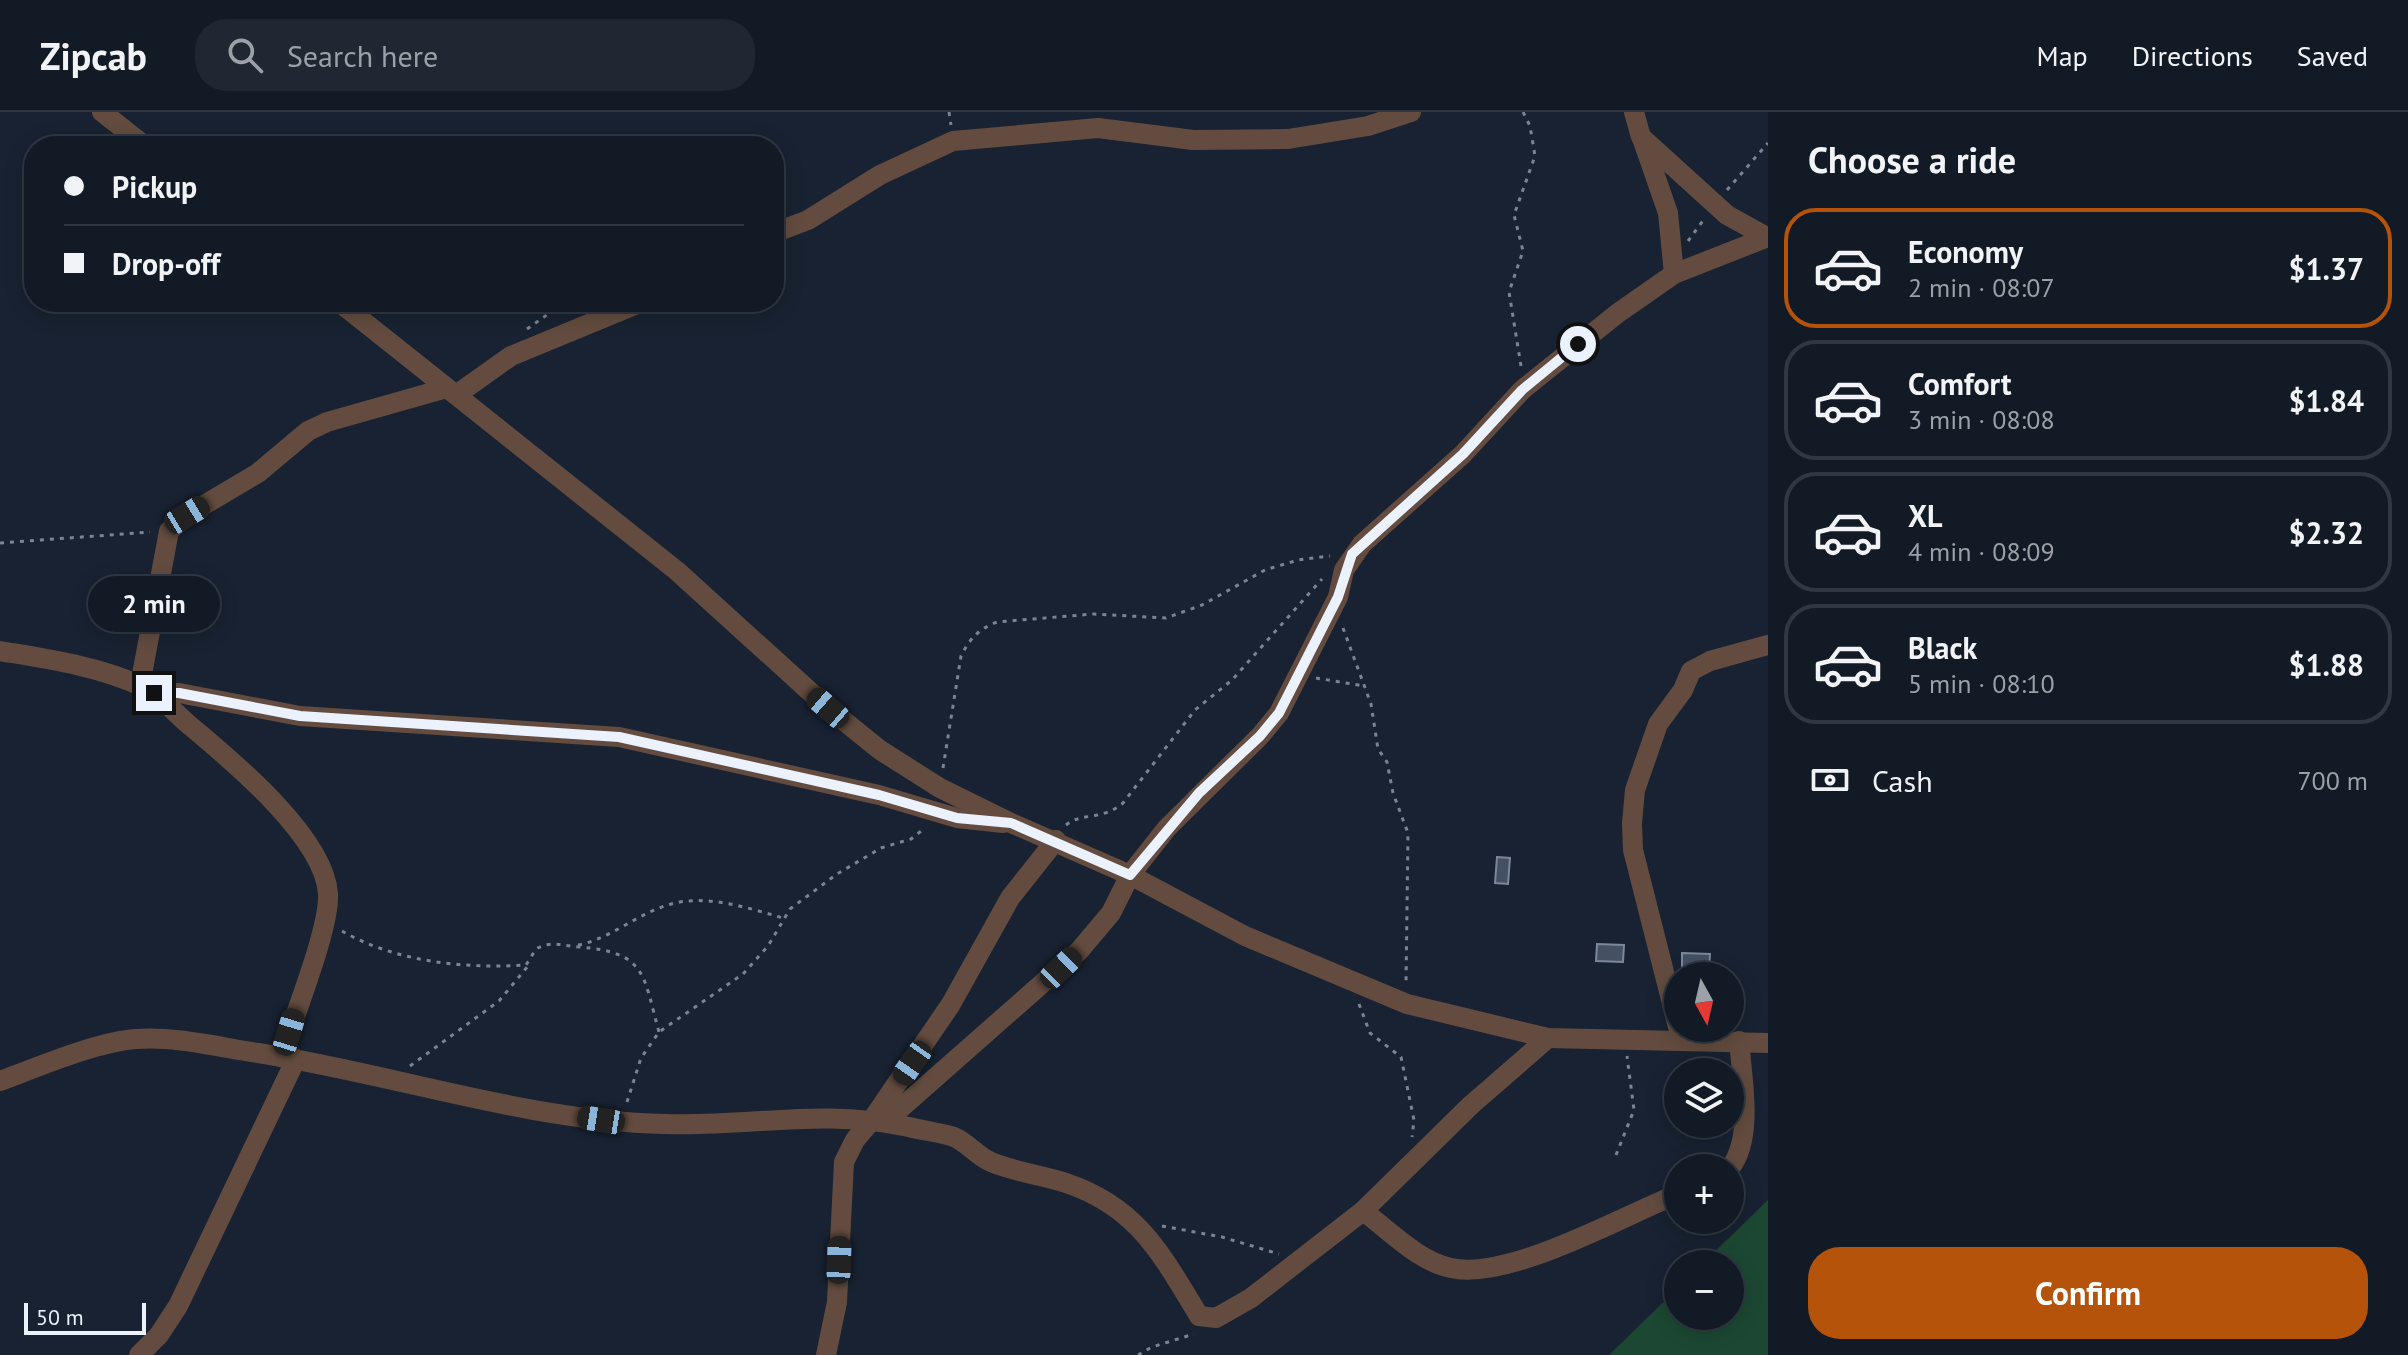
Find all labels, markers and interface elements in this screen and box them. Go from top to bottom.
search box [195,19,755,91]
text: Zipcab [40,31,147,80]
icon: search [223,33,267,77]
text: Search here [287,36,438,75]
text: Map [2037,37,2088,74]
text: Directions [2132,37,2253,74]
text: Saved [2297,37,2368,74]
text: Choose a ride [1808,136,2016,183]
text: Pickup [112,167,197,206]
icon: car [1812,232,1884,304]
text: Economy [1908,232,2023,271]
text: Drop-off [112,244,220,283]
text: $1.37 [2289,249,2364,288]
text: 2 min · 08:07 [1908,271,2055,304]
route start [1560,326,1596,362]
icon: car [1812,364,1884,436]
text: Comfort [1908,364,2011,403]
text: $1.84 [2289,381,2364,420]
text: 3 min · 08:08 [1908,403,2055,436]
car [160,492,214,538]
icon: car [1812,496,1884,568]
text: XL [1908,496,1942,535]
text: $2.32 [2289,513,2364,552]
text: 4 min · 08:09 [1908,535,2055,568]
callout: 2 min [88,577,220,633]
text: 2 min [122,587,186,620]
icon: car [1812,628,1884,700]
text: Black [1908,628,1977,667]
text: $1.88 [2289,645,2364,684]
text: 5 min · 08:10 [1908,667,2055,700]
route end [136,675,172,711]
car [802,683,854,733]
icon: cash [1808,758,1852,802]
text: Cash [1872,761,1933,800]
text: 700 m [2297,764,2368,797]
car [1035,943,1087,993]
north arrow [1664,962,1744,1042]
map controls [1664,962,1744,1330]
car [271,1006,307,1058]
car [888,1036,936,1090]
button: layers [1664,1058,1744,1138]
car [575,1104,627,1136]
button: + [1664,1154,1744,1234]
car [826,1236,852,1284]
button: Confirm [1808,1247,2368,1339]
button: − [1664,1250,1744,1330]
scale bar [24,1299,146,1335]
text: 50 m [36,1303,84,1331]

